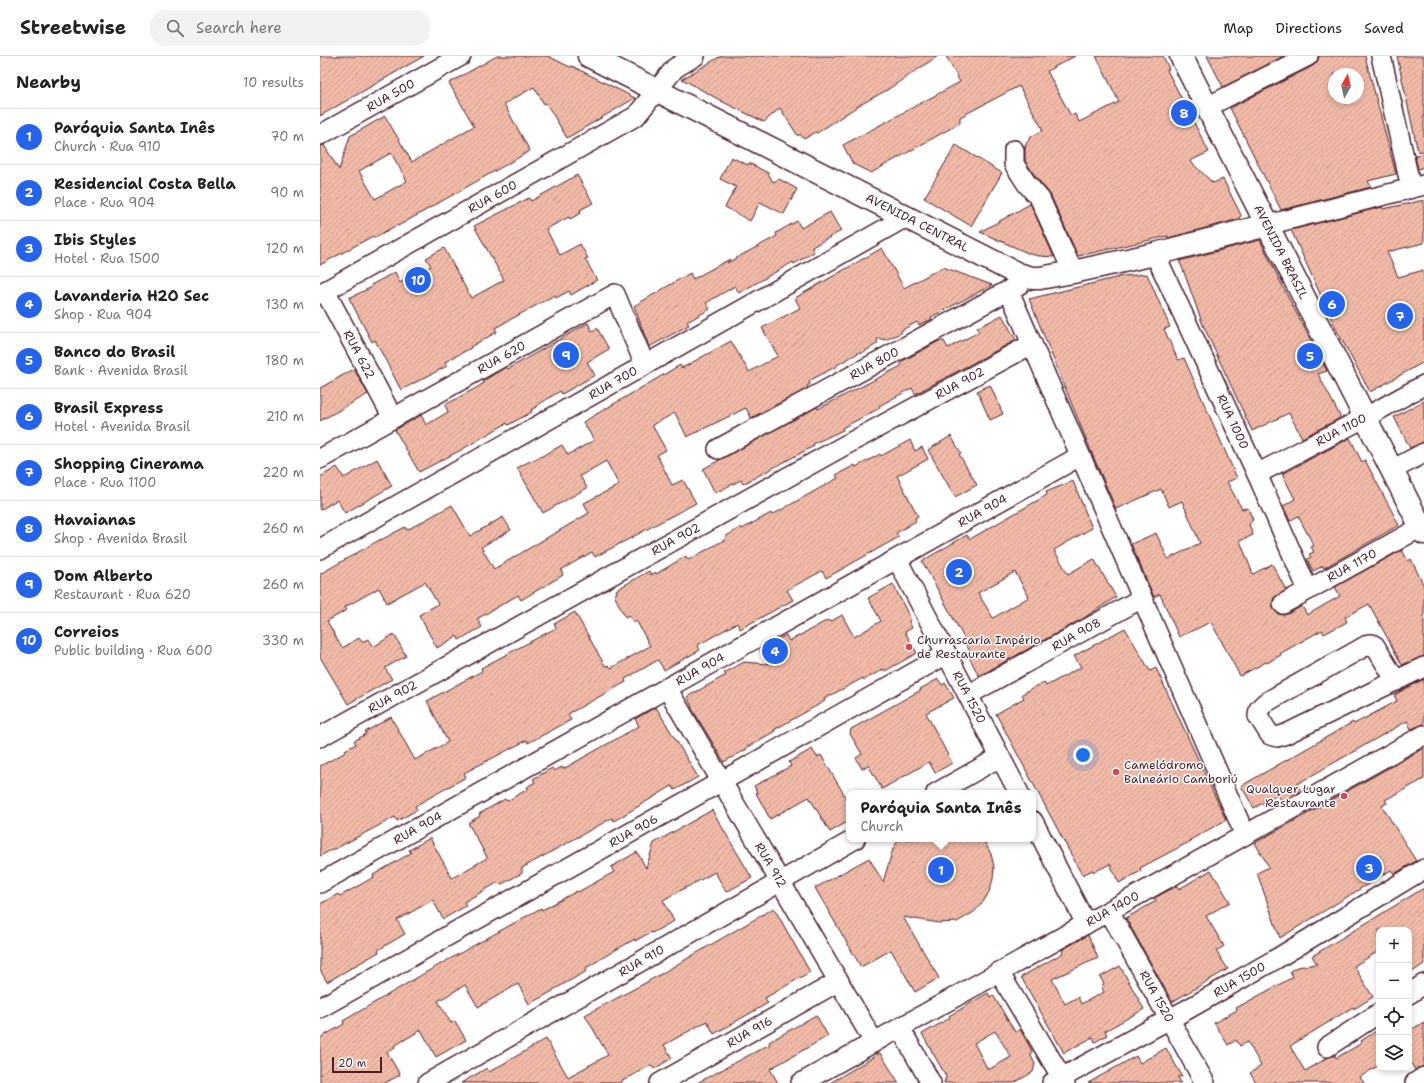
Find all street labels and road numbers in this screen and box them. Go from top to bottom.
street label: RUA 500 [364,75,418,115]
street label: RUA 600 [465,177,520,217]
street label: AVENIDA CENTRAL [863,190,972,256]
street label: AVENIDA BRASIL [1250,202,1312,302]
street label: RUA 622 [339,327,379,382]
street label: RUA 620 [474,337,529,377]
street label: RUA 800 [847,344,902,384]
street label: RUA 700 [586,363,641,403]
street label: RUA 902 [932,363,987,403]
street label: RUA 1000 [1213,392,1252,452]
street label: RUA 1100 [1313,410,1369,450]
street label: RUA 904 [955,491,1010,531]
street label: RUA 902 [649,519,703,559]
street label: RUA 1170 [1324,545,1380,586]
street label: RUA 908 [1049,614,1104,655]
street label: RUA 904 [673,649,727,690]
street label: RUA 1520 [949,668,989,726]
street label: RUA 902 [365,677,420,717]
street label: RUA 904 [390,808,445,848]
street label: RUA 906 [606,811,661,851]
street label: RUA 912 [751,839,790,891]
street label: RUA 1400 [1083,888,1142,930]
street label: RUA 910 [616,942,667,980]
street label: RUA 1500 [1210,959,1269,1001]
street label: RUA 1520 [1136,968,1178,1025]
street label: RUA 916 [724,1013,775,1051]

